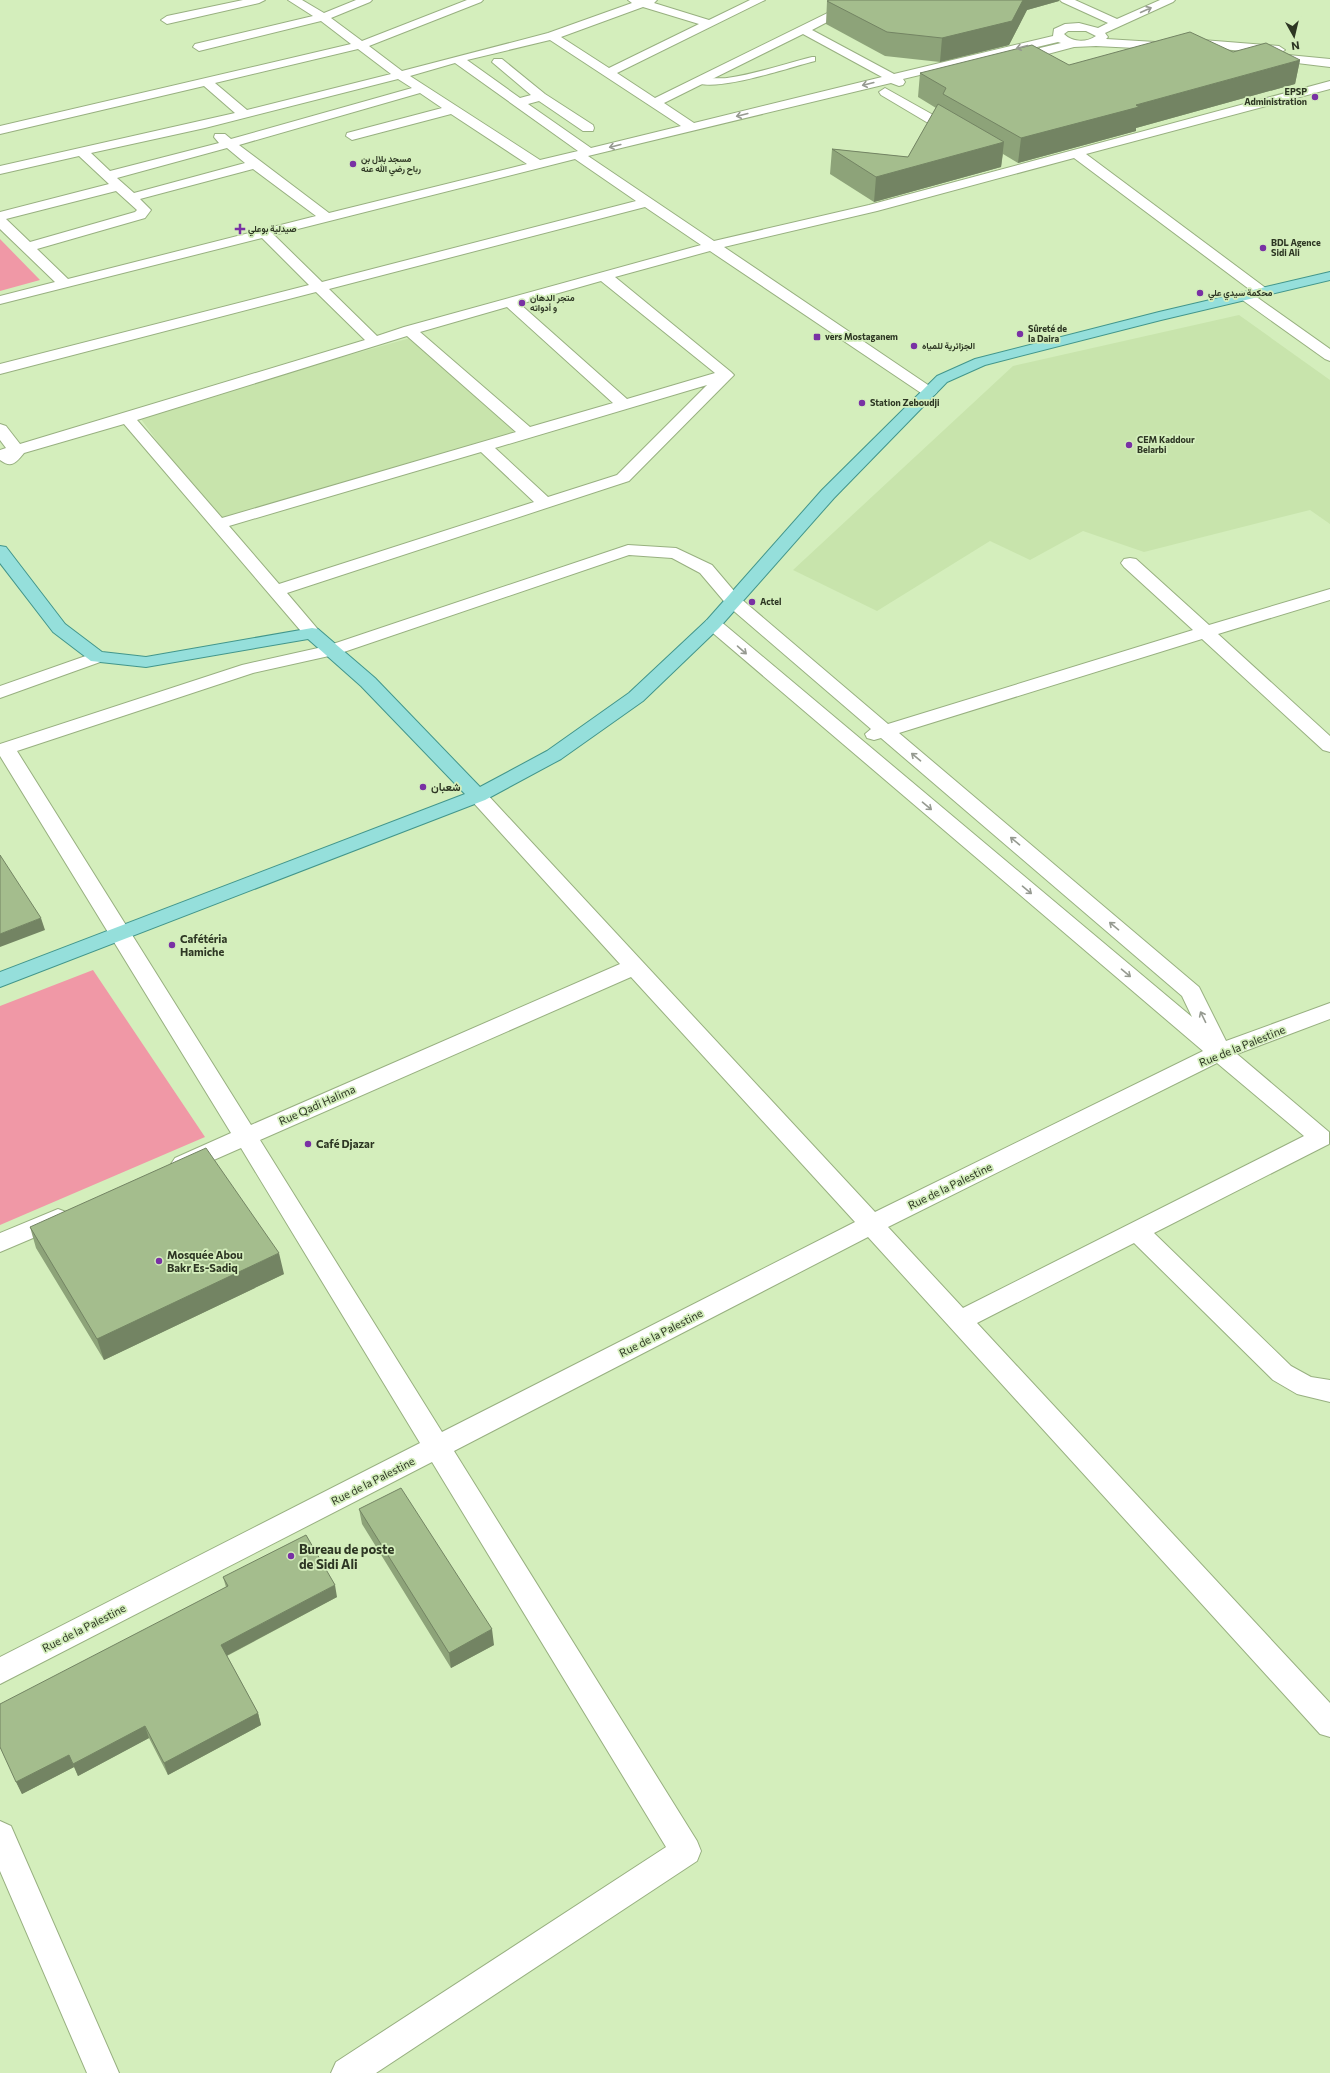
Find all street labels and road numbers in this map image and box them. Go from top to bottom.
street label: Rue de la Palestine [1197,1022,1287,1069]
street label: Rue Qadi Halima [277,1082,357,1127]
street label: Rue de la Palestine [906,1159,994,1212]
street label: Rue de la Palestine [617,1306,705,1359]
street label: Rue de la Palestine [329,1454,417,1507]
street label: Rue de la Palestine [40,1601,128,1654]

